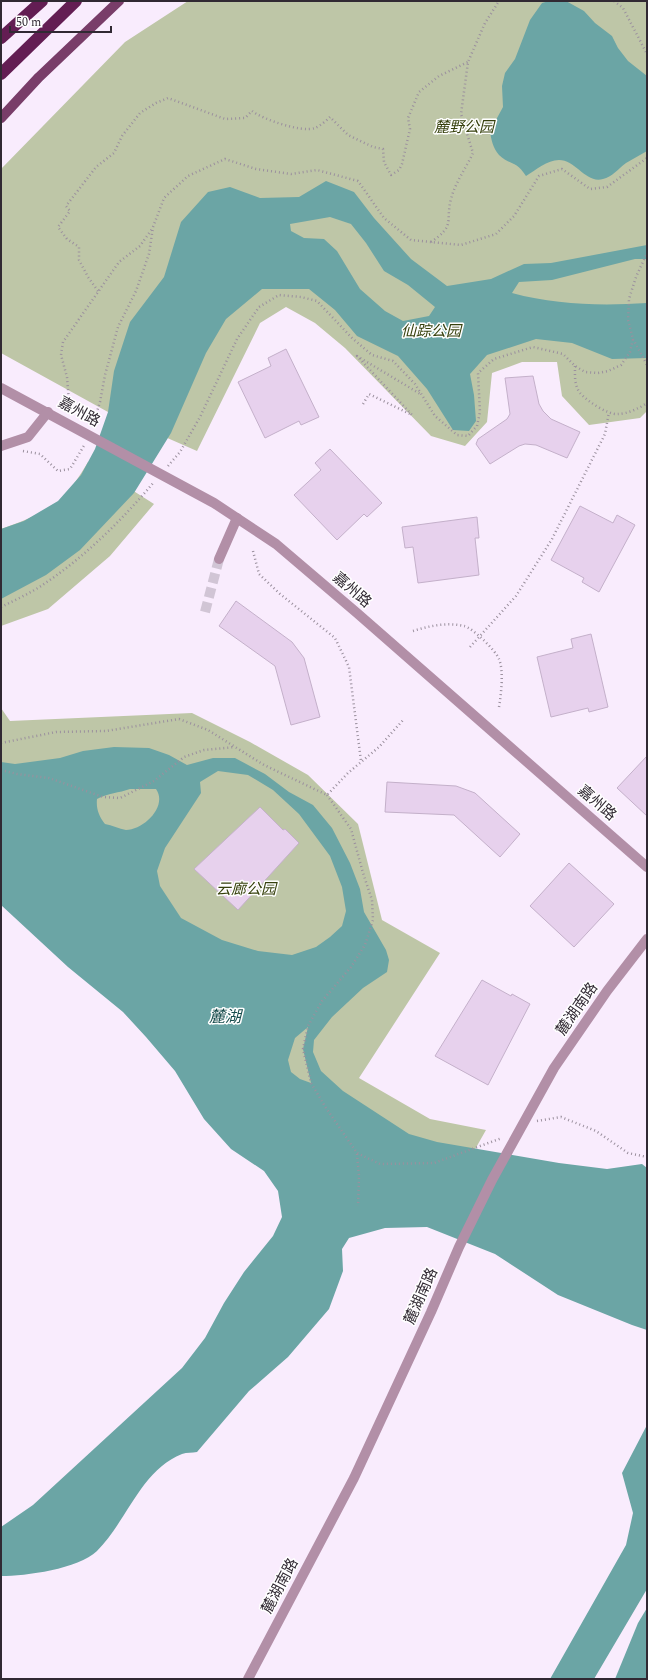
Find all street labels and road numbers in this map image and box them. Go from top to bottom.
street label: 嘉州路 [54,391,104,433]
street label: 嘉州路 [327,567,377,613]
street label: 嘉州路 [572,780,622,826]
street label: 麓湖南路 [550,978,604,1040]
street label: 麓湖南路 [398,1264,444,1328]
street label: 麓湖南路 [256,1554,304,1618]

